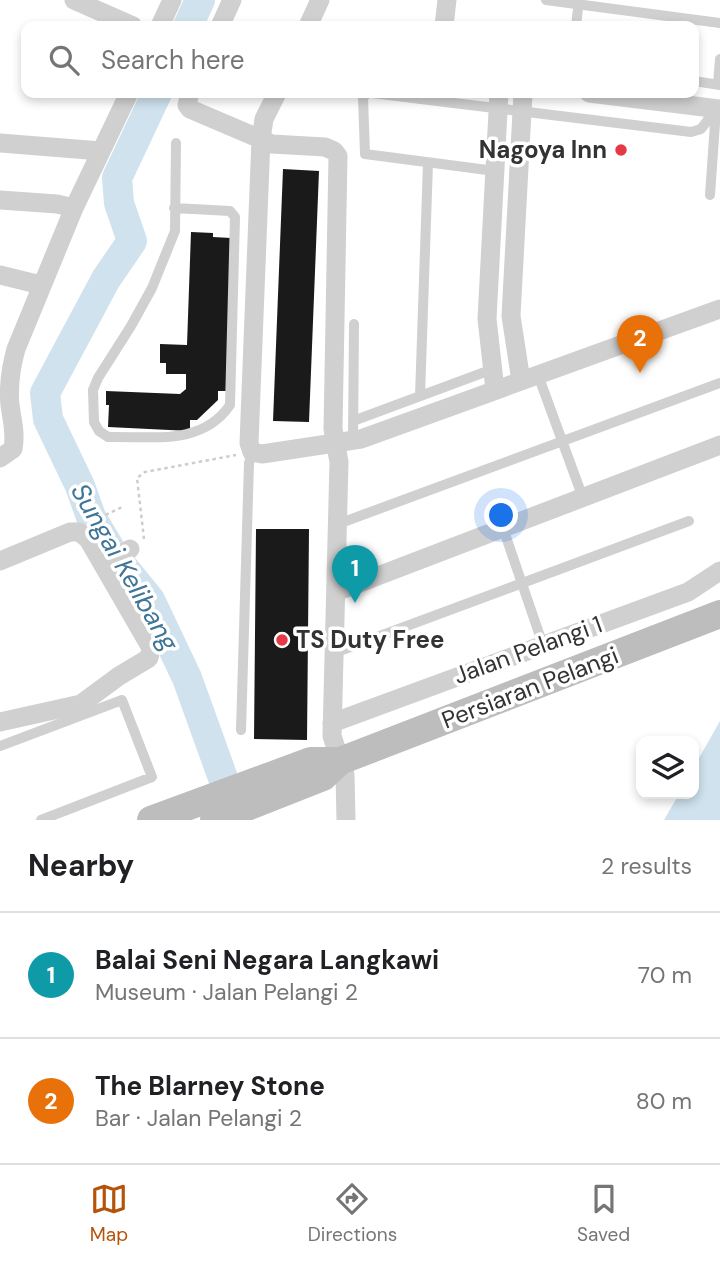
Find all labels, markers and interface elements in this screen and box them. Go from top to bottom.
search box [21,21,699,98]
icon: search [45,41,83,79]
text: Search here [101,43,244,77]
place label: Nagoya Inn [479,134,607,165]
marker: Nagoya Inn [613,142,629,158]
pin: 2 [617,315,663,373]
water label: Sungai Kelibang [63,477,187,658]
your location [484,498,518,532]
pin: 1 [332,545,378,603]
street label: Jalan Pelangi 1 [449,608,606,691]
place label: TS Duty Free [296,624,444,655]
marker: TS Duty Free [274,632,290,648]
street label: Persiaran Pelangi [437,640,623,735]
map controls [636,736,699,799]
button: layers [636,736,699,799]
text: Nearby [28,846,134,885]
text: 2 results [601,851,692,881]
text: Balai Seni Negara Langkawi [95,943,439,977]
text: 1 [47,960,55,990]
text: 70 m [638,960,692,990]
text: Museum · Jalan Pelangi 2 [95,977,358,1007]
text: The Blarney Stone [95,1069,325,1103]
text: 2 [44,1086,58,1116]
text: 80 m [636,1086,692,1116]
text: Bar · Jalan Pelangi 2 [95,1103,302,1133]
tab: Map [90,1180,128,1247]
tab: Directions [308,1180,397,1247]
tab: Saved [577,1180,630,1247]

